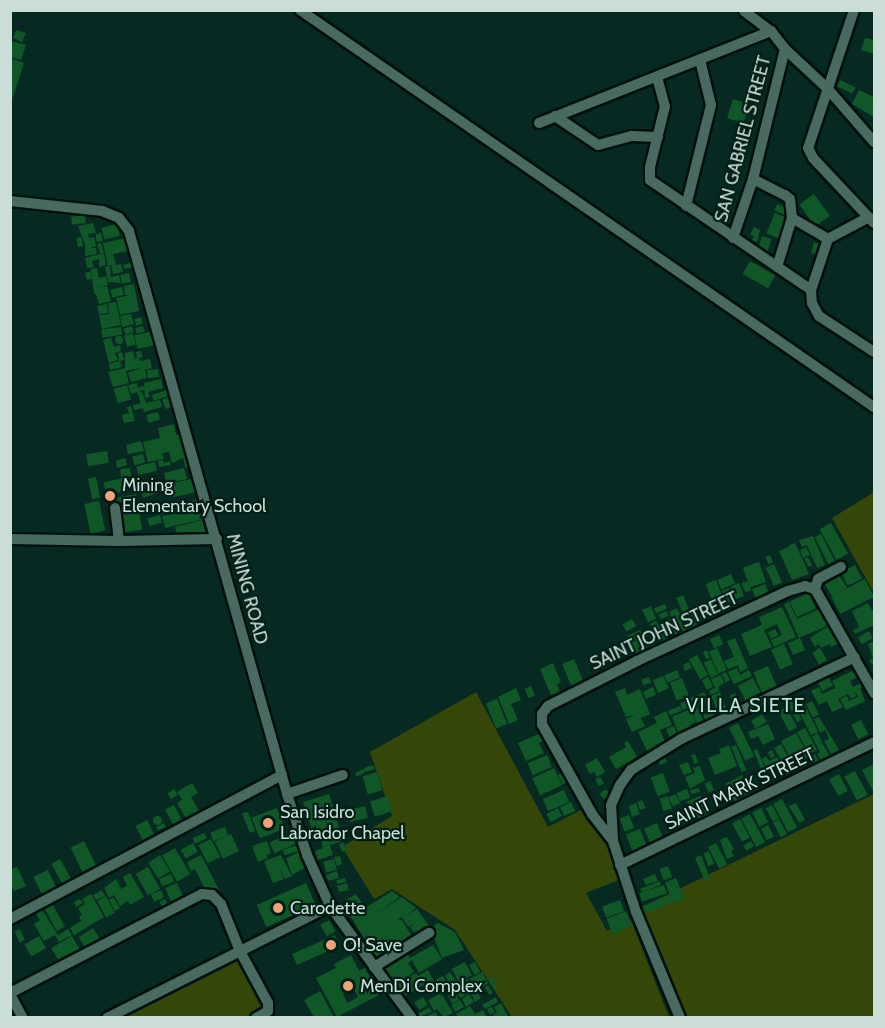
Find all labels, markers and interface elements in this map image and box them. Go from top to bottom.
street label: SAN GABRIEL STREET [710,54,776,224]
place label: Mining Elementary School [122,475,266,518]
marker: Mining Elementary School [103,489,117,503]
street label: MINING ROAD [222,531,272,647]
street label: SAINT JOHN STREET [587,587,741,675]
district label: VILLA SIETE [686,693,806,717]
street label: SAINT MARK STREET [662,743,818,835]
place label: San Isidro Labrador Chapel [280,802,404,844]
marker: San Isidro Labrador Chapel [261,816,275,830]
place label: Carodette [290,897,366,919]
marker: Carodette [271,901,285,915]
place label: O! Save [343,934,402,956]
marker: O! Save [324,938,338,952]
place label: MenDi Complex [360,975,483,997]
marker: MenDi Complex [341,979,355,993]

